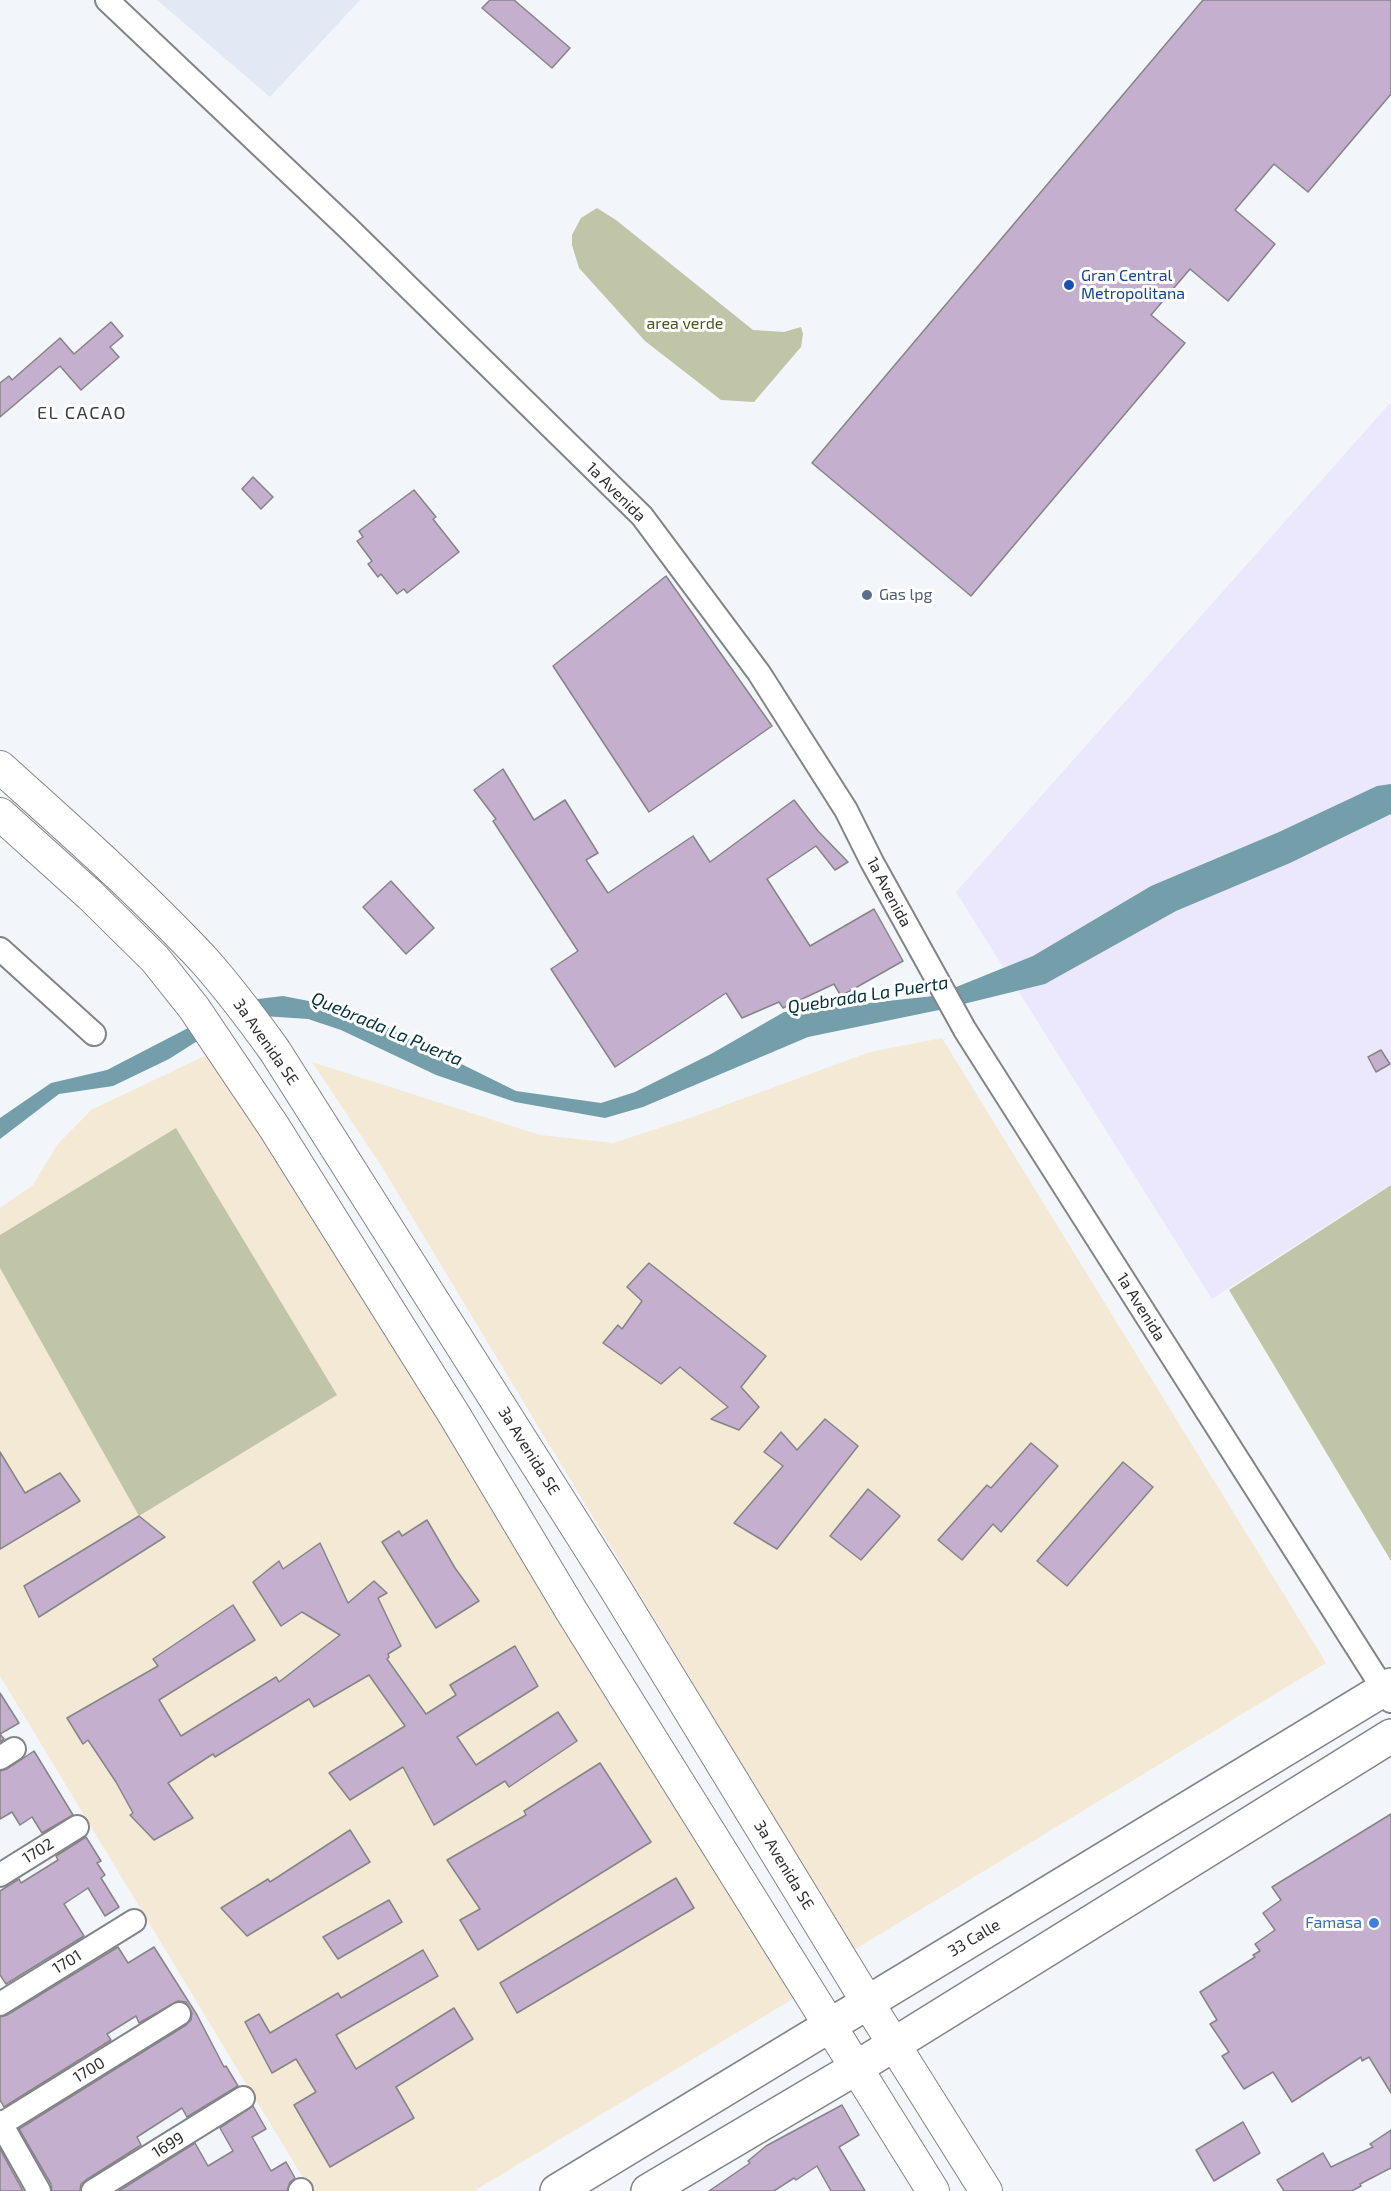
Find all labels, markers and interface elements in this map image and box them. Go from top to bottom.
place label: Gran Central Metropolitana [1081,266,1185,304]
marker: Gran Central Metropolitana [1062,278,1076,292]
park label: area verde [647,314,723,334]
district label: EL CACAO [37,402,127,424]
street label: 1a Avenida [582,458,650,526]
place label: Gas lpg [879,585,932,605]
marker: Gas lpg [860,588,874,602]
street label: 1a Avenida [863,854,915,930]
water label: Quebrada La Puerta [786,972,950,1018]
water label: Quebrada La Puerta [308,987,466,1071]
street label: 3a Avenida SE [229,995,303,1089]
street label: 1a Avenida [1113,1269,1169,1345]
street label: 3a Avenida SE [494,1403,564,1499]
street label: 3a Avenida SE [750,1817,818,1913]
street label: 1702 [19,1834,57,1868]
place label: Famasa [1305,1913,1362,1933]
street label: 33 Calle [944,1915,1004,1961]
marker: Famasa [1367,1916,1381,1930]
street label: 1701 [49,1946,85,1978]
street label: 1700 [70,2053,108,2087]
street label: 1699 [149,2128,187,2162]

